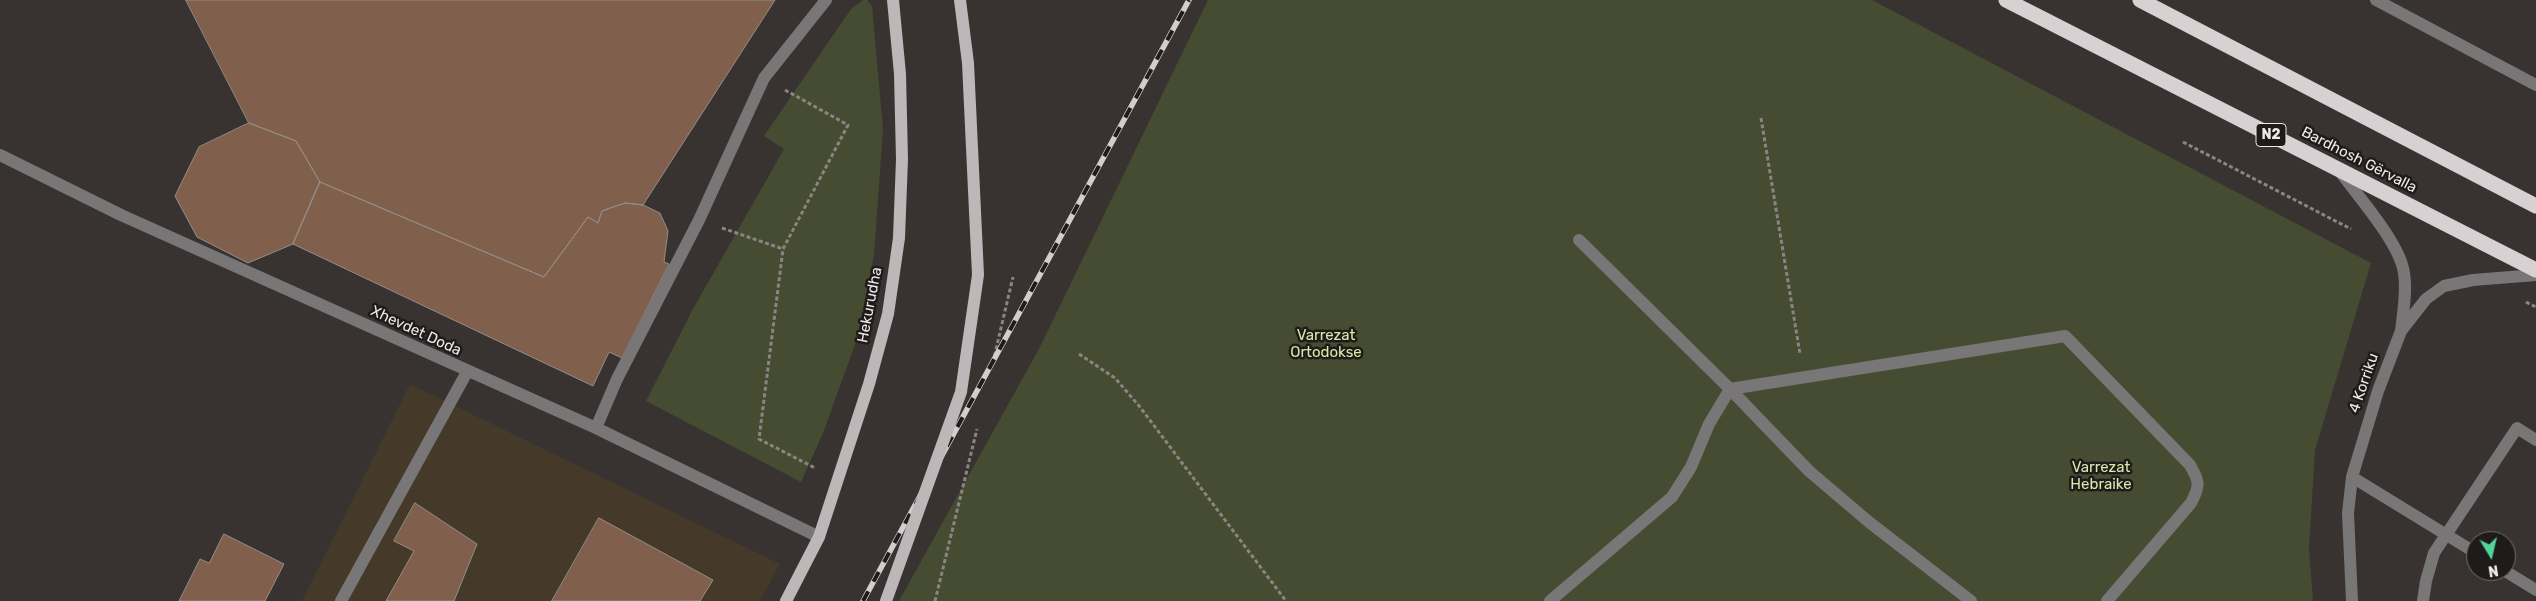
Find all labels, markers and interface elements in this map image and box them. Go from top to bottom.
street label: Bardhosh Gërvalla [2298,123,2420,197]
road number: N2 [2256,124,2286,146]
street label: Hekurudha [854,266,886,344]
street label: Xhevdet Doda [368,302,464,360]
park label: Varrezat Ortodokse [1290,327,1362,362]
street label: 4 Korriku [2345,351,2383,415]
park label: Varrezat Hebraike [2070,459,2132,494]
north arrow [2466,531,2516,581]
text: N [2487,561,2500,580]

